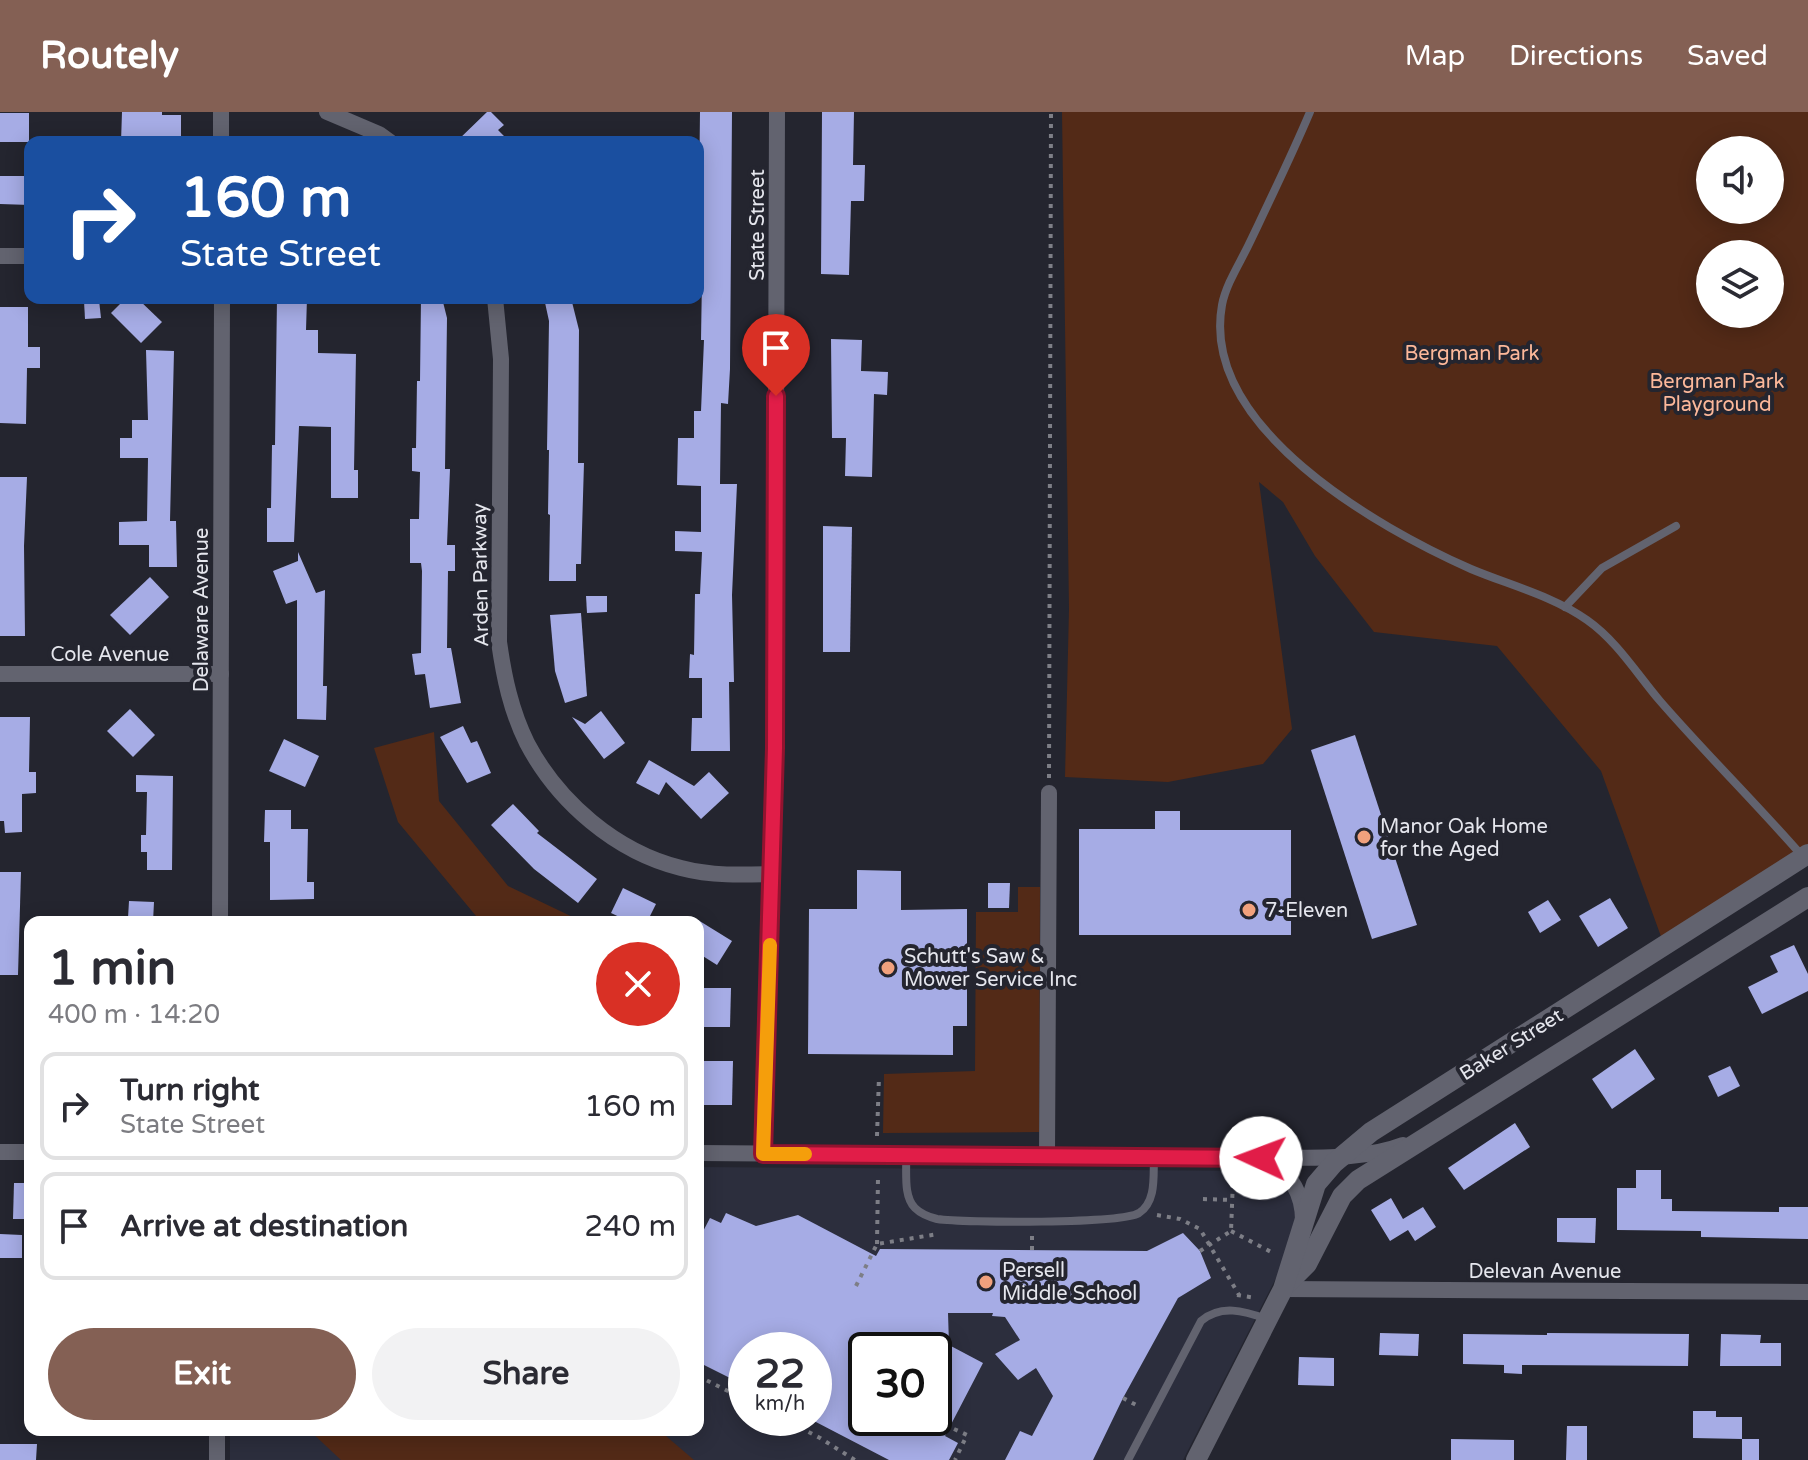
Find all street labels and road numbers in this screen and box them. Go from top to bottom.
street label: State Street [746,169,770,281]
street label: Arden Parkway [468,503,494,647]
street label: Delaware Avenue [190,528,214,692]
street label: Cole Avenue [51,643,169,667]
street label: Baker Street [1455,1003,1568,1086]
street label: Delevan Avenue [1469,1260,1621,1284]

